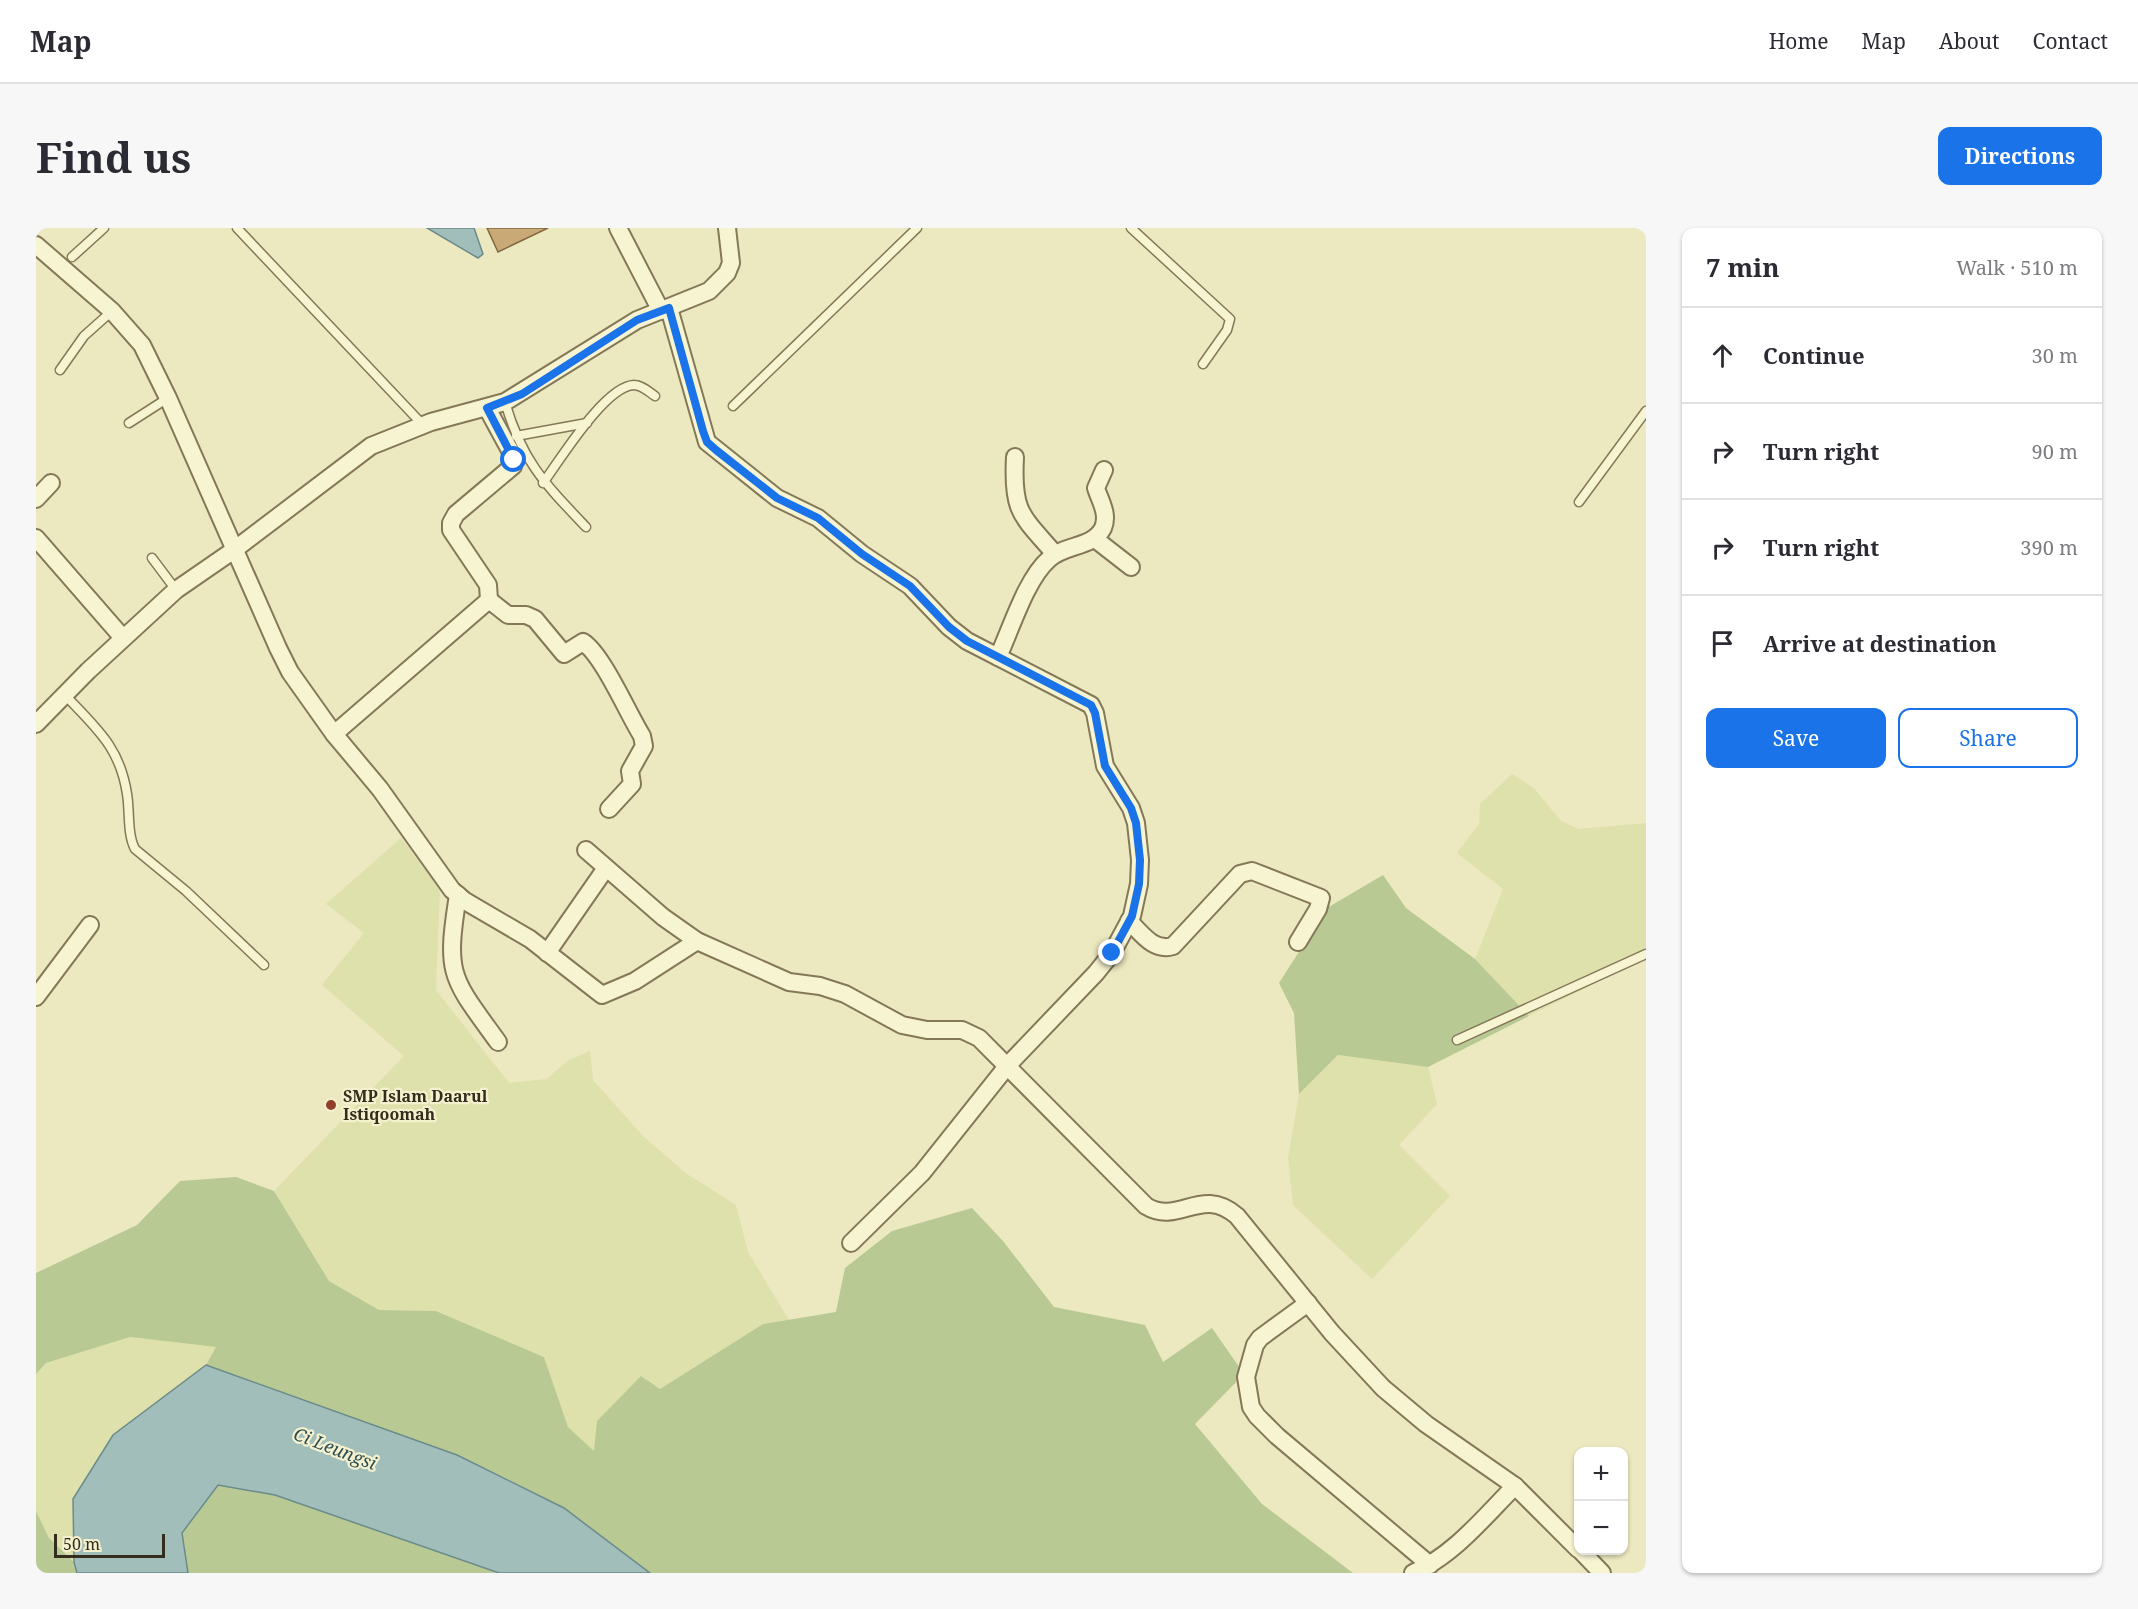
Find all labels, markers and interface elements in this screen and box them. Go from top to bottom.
text: Map [30,22,92,60]
text: Home [1769,27,1829,55]
text: Map [1862,27,1906,55]
text: About [1939,27,2000,55]
text: Contact [2033,27,2108,55]
button: Directions [1938,127,2102,185]
text: Find us [36,128,191,185]
text: 7 min [1706,249,1780,285]
text: Walk · 510 m [1956,254,2078,281]
icon: ahead [1706,339,1739,372]
text: Continue [1763,340,1865,370]
text: 30 m [2032,342,2078,369]
icon: right [1706,435,1739,468]
text: Turn right [1763,436,1879,466]
text: 90 m [2032,438,2078,465]
route start [500,446,526,472]
icon: right [1706,531,1739,564]
text: Turn right [1763,532,1879,562]
text: 390 m [2020,534,2078,561]
icon: arrive [1706,627,1739,660]
text: Arrive at destination [1763,628,1997,658]
button: Save [1706,708,1886,768]
button: Share [1898,708,2078,768]
route end [1098,939,1124,965]
place label: SMP Islam Daarul Istiqoomah [343,1085,488,1125]
marker: SMP Islam Daarul Istiqoomah [324,1098,338,1112]
water label: Ci Leungsi [290,1421,381,1475]
map controls [1574,1447,1628,1555]
button: + [1574,1447,1628,1501]
button: − [1574,1501,1628,1555]
scale bar [54,1531,165,1558]
text: 50 m [63,1533,100,1555]

